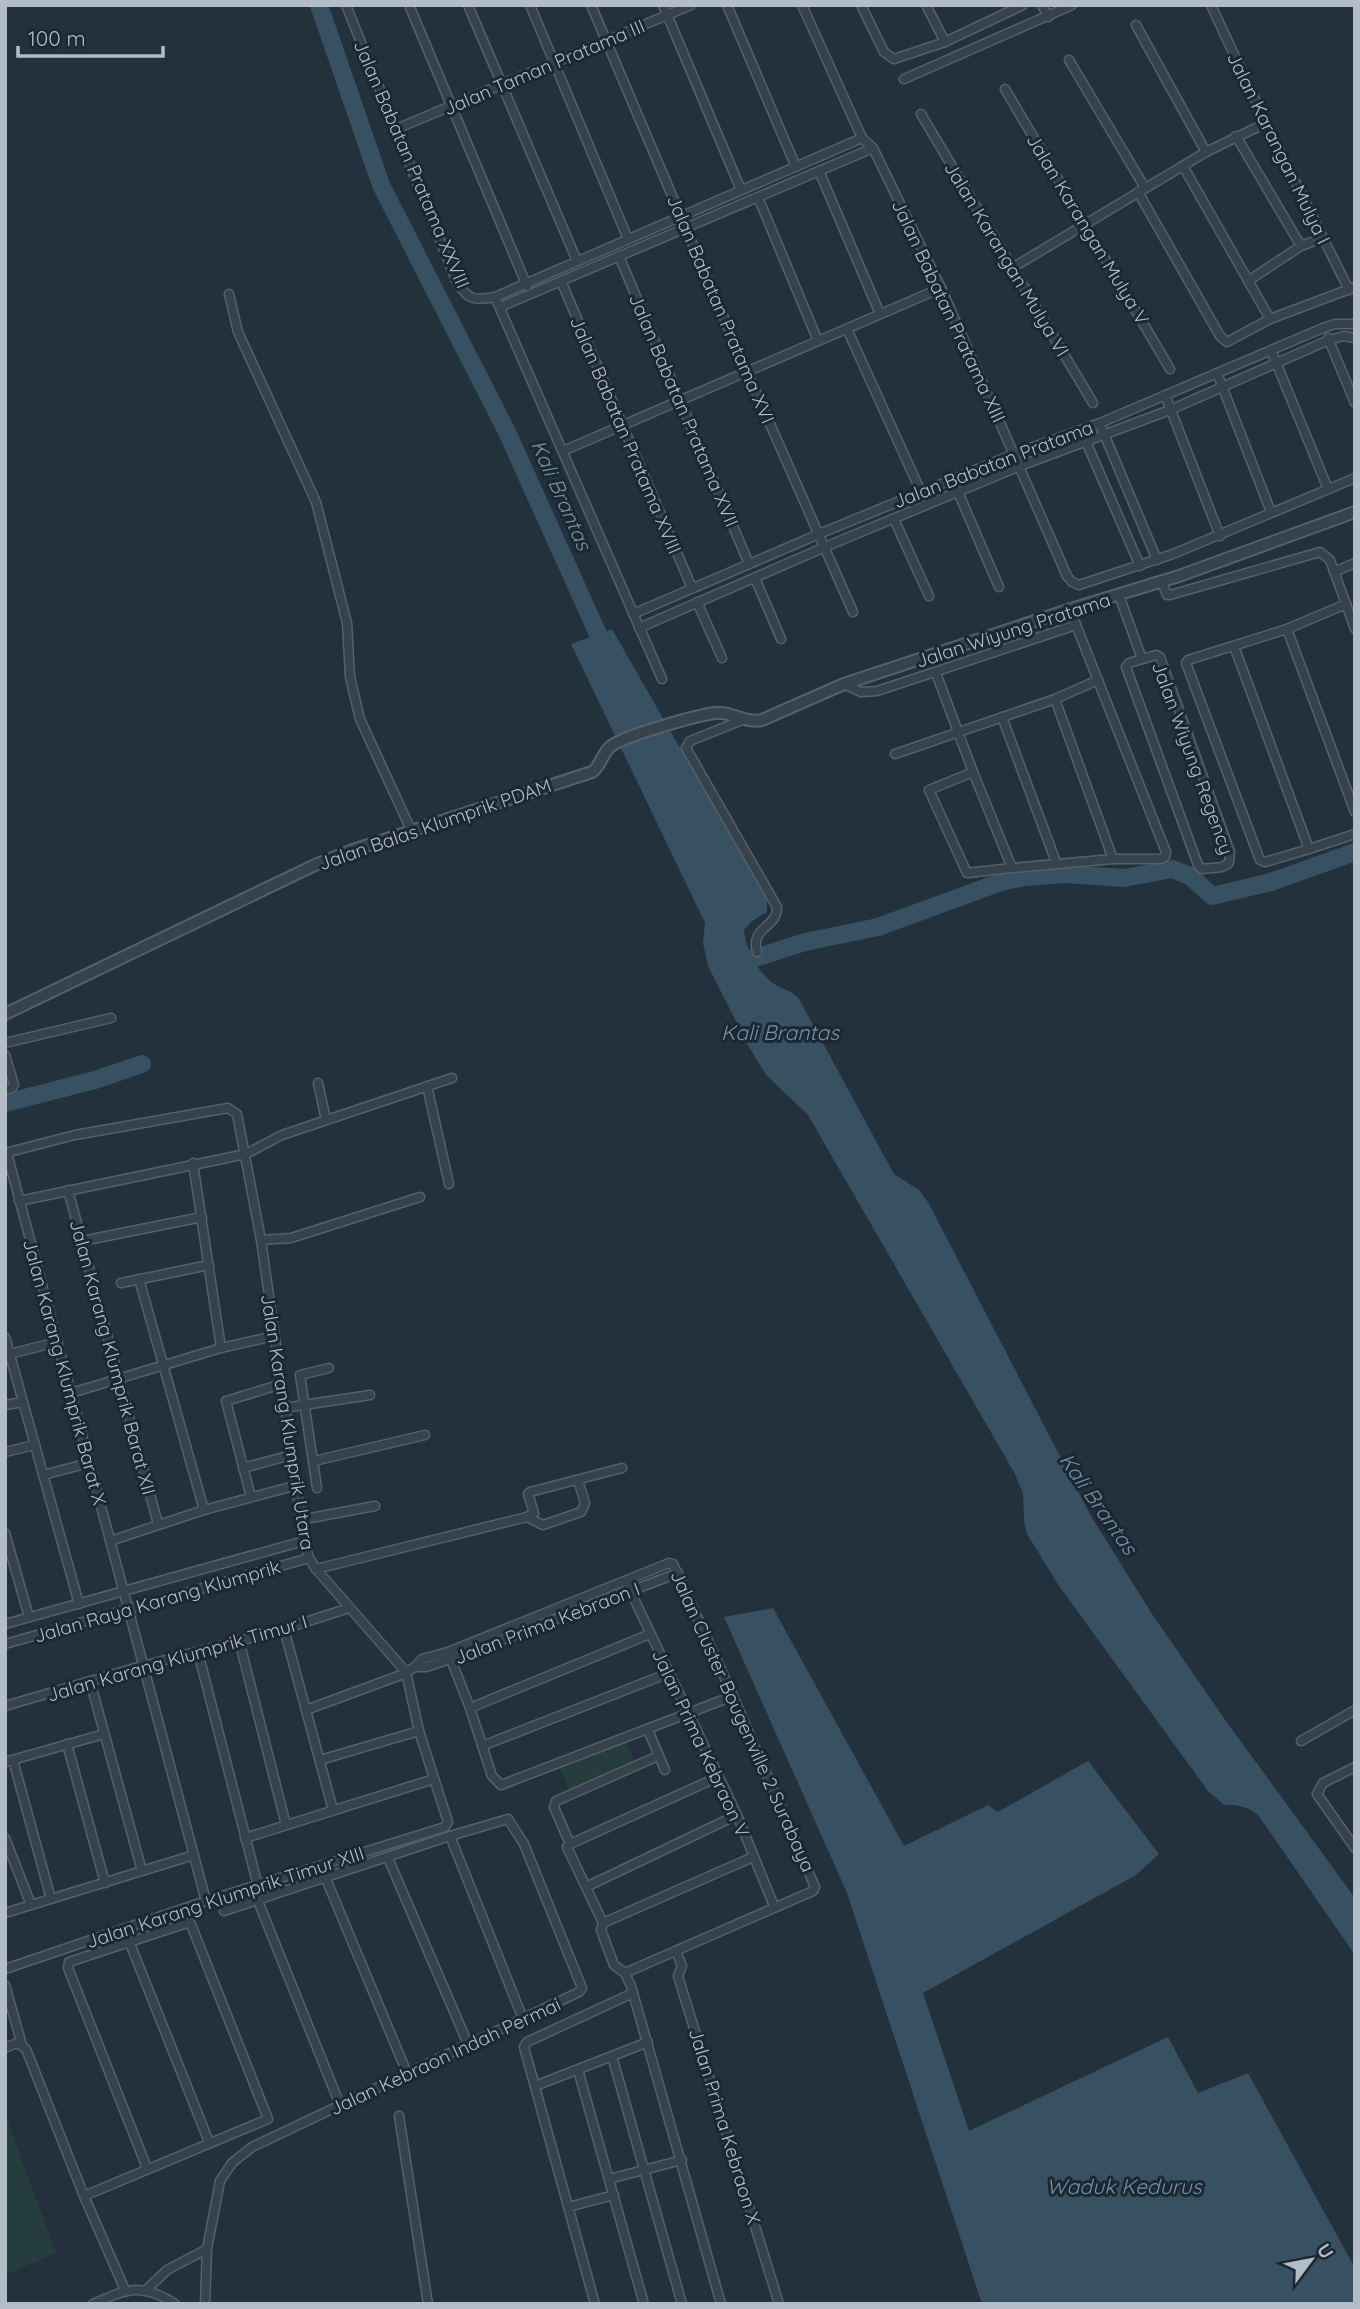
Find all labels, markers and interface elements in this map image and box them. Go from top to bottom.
scale bar [18,14,163,58]
street label: Jalan Taman Pratama III [440,14,648,120]
text: 100 m [28,25,86,51]
street label: Jalan Babatan Pratama XXVIII [349,36,475,292]
street label: Jalan Karangan Mulya I [1222,48,1336,248]
street label: Jalan Karangan Mulya V [1021,129,1155,329]
street label: Jalan Karangan Mulya VI [939,157,1075,361]
street label: Jalan Babatan Pratama XVI [662,191,780,427]
street label: Jalan Babatan Pratama XIII [887,196,1011,426]
street label: Jalan Babatan Pratama XVII [624,290,744,530]
street label: Jalan Babatan Pratama XVIII [565,313,687,557]
street label: Jalan Babatan Pratama [890,415,1096,513]
water label: Kali Brantas [526,435,598,555]
street label: Jalan Wiyung Pratama [913,587,1113,673]
street label: Jalan Wiyung Regency [1147,658,1239,858]
street label: Jalan Balas Klumprik PDAM [315,773,555,875]
water label: Kali Brantas [721,1019,840,1045]
street label: Jalan Karang Klumprik Barat XII [65,1217,161,1497]
street label: Jalan Karang Klumprik Barat X [18,1236,112,1508]
street label: Jalan Karang Klumprik Utara [256,1292,320,1552]
water label: Kali Brantas [1054,1448,1144,1560]
street label: Jalan Raya Karang Klumprik [31,1554,283,1648]
street label: Jalan Cluster Bougenville 2 Surabaya [665,1566,821,1876]
street label: Jalan Prima Kebraon I [451,1577,643,1669]
street label: Jalan Karang Klumprik Timur I [44,1609,310,1707]
street label: Jalan Prima Kebraon V [647,1645,755,1841]
street label: Jalan Karang Klumprik Timur XIII [83,1841,367,1953]
street label: Jalan Kebraon Indah Permai [326,1992,564,2120]
street label: Jalan Prima Kebraon X [684,2025,766,2227]
water label: Waduk Kedurus [1046,2173,1203,2199]
north arrow [1276,2225,1346,2295]
text: U [1312,2239,1339,2263]

